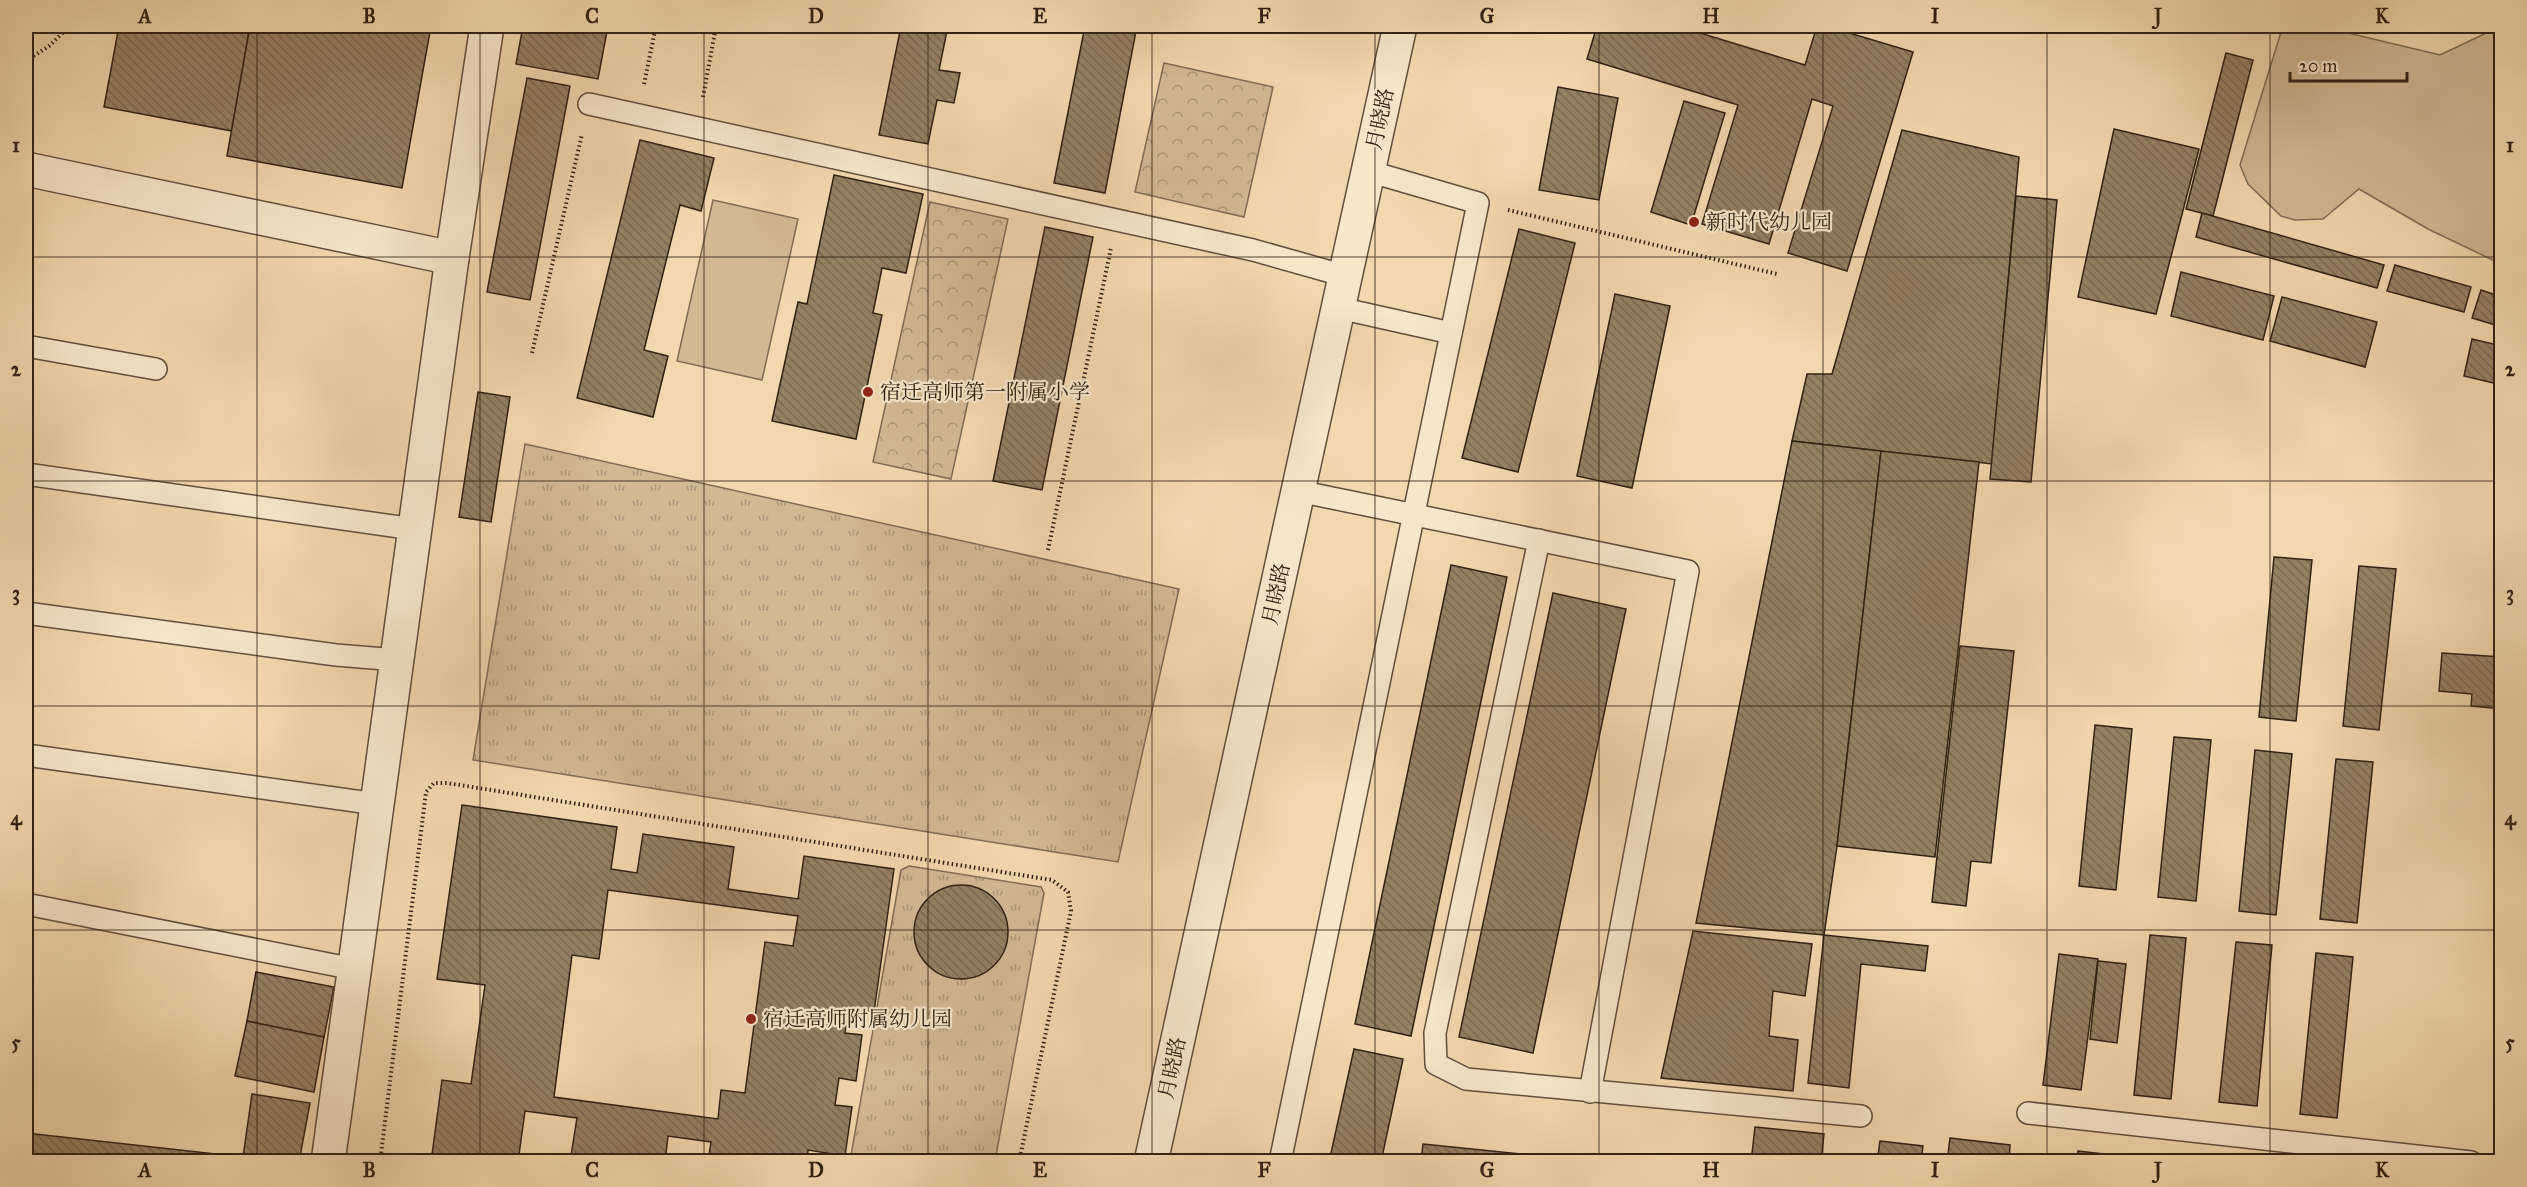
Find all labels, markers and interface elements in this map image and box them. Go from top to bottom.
text: A [136,4,152,28]
text: B [362,4,376,28]
text: C [585,4,599,28]
text: D [808,4,824,28]
text: E [1033,4,1048,28]
text: F [1257,4,1271,28]
text: G [1480,4,1495,28]
text: H [1702,4,1720,28]
text: I [1931,4,1940,28]
text: J [2151,4,2163,30]
text: K [2375,4,2390,28]
scale bar [2290,45,2407,83]
text: 20 m [2299,55,2337,77]
street label: 月晓路 [1361,85,1399,153]
text: 1 [12,133,20,157]
text: 1 [2506,133,2514,157]
place label: 新时代幼儿园 [1706,209,1832,235]
marker: 新时代幼儿园 [1687,215,1701,229]
text: 2 [11,357,22,381]
text: 2 [2505,357,2516,381]
place label: 宿迁高师第一附属小学 [880,379,1090,405]
marker: 宿迁高师第一附属小学 [861,385,875,399]
street label: 月晓路 [1257,560,1295,628]
text: 3 [12,581,20,606]
text: 3 [2506,581,2514,606]
text: 4 [10,806,22,831]
text: 4 [2504,806,2516,831]
place label: 宿迁高师附属幼儿园 [763,1006,952,1032]
marker: 宿迁高师附属幼儿园 [744,1012,758,1026]
text: 5 [11,1030,21,1054]
text: 5 [2505,1030,2515,1054]
street label: 月晓路 [1153,1034,1191,1102]
text: A [136,1158,152,1182]
text: B [362,1158,376,1182]
text: C [585,1158,599,1182]
text: D [808,1158,824,1182]
text: E [1033,1158,1048,1182]
text: F [1257,1158,1271,1182]
text: G [1480,1158,1495,1182]
text: H [1702,1158,1720,1182]
text: I [1931,1158,1940,1182]
text: J [2151,1158,2163,1184]
text: K [2375,1158,2390,1182]

